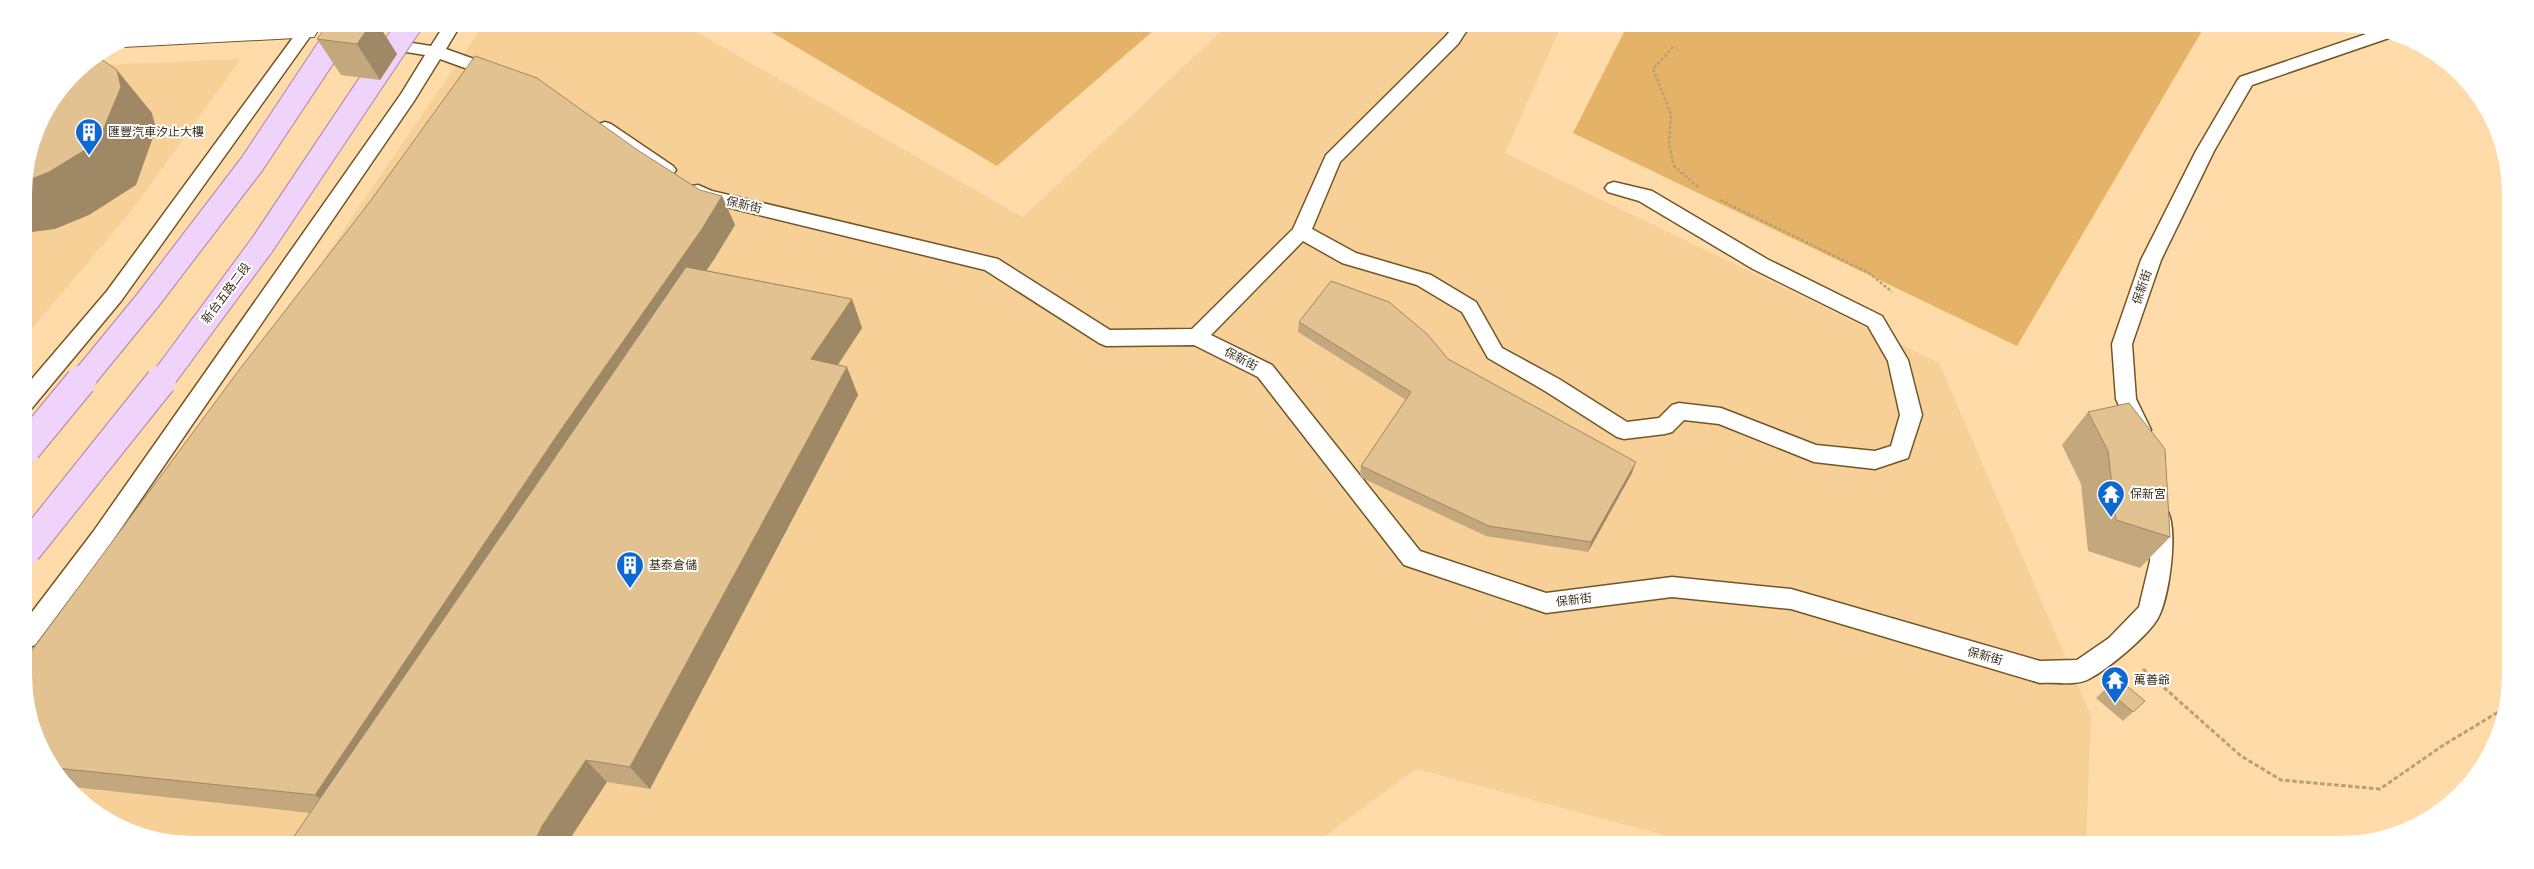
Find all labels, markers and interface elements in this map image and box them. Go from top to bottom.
building icon: 匯豐汽車汐止大樓 [74,117,104,156]
place label: 匯豐汽車汐止大樓 [108,125,204,139]
street label: 保新街 [725,194,763,216]
street label: 新台五路二段 [199,260,253,326]
street label: 保新街 [2130,268,2154,306]
street label: 保新街 [1222,345,1260,373]
temple icon: 保新宮 [2096,479,2126,518]
place label: 保新宮 [2130,487,2166,501]
building icon: 基泰倉儲 [615,550,645,589]
place label: 基泰倉儲 [649,558,697,572]
street label: 保新街 [1555,591,1593,609]
street label: 保新街 [1966,645,2004,667]
temple icon: 萬善爺 [2100,665,2130,704]
place label: 萬善爺 [2134,673,2170,687]

